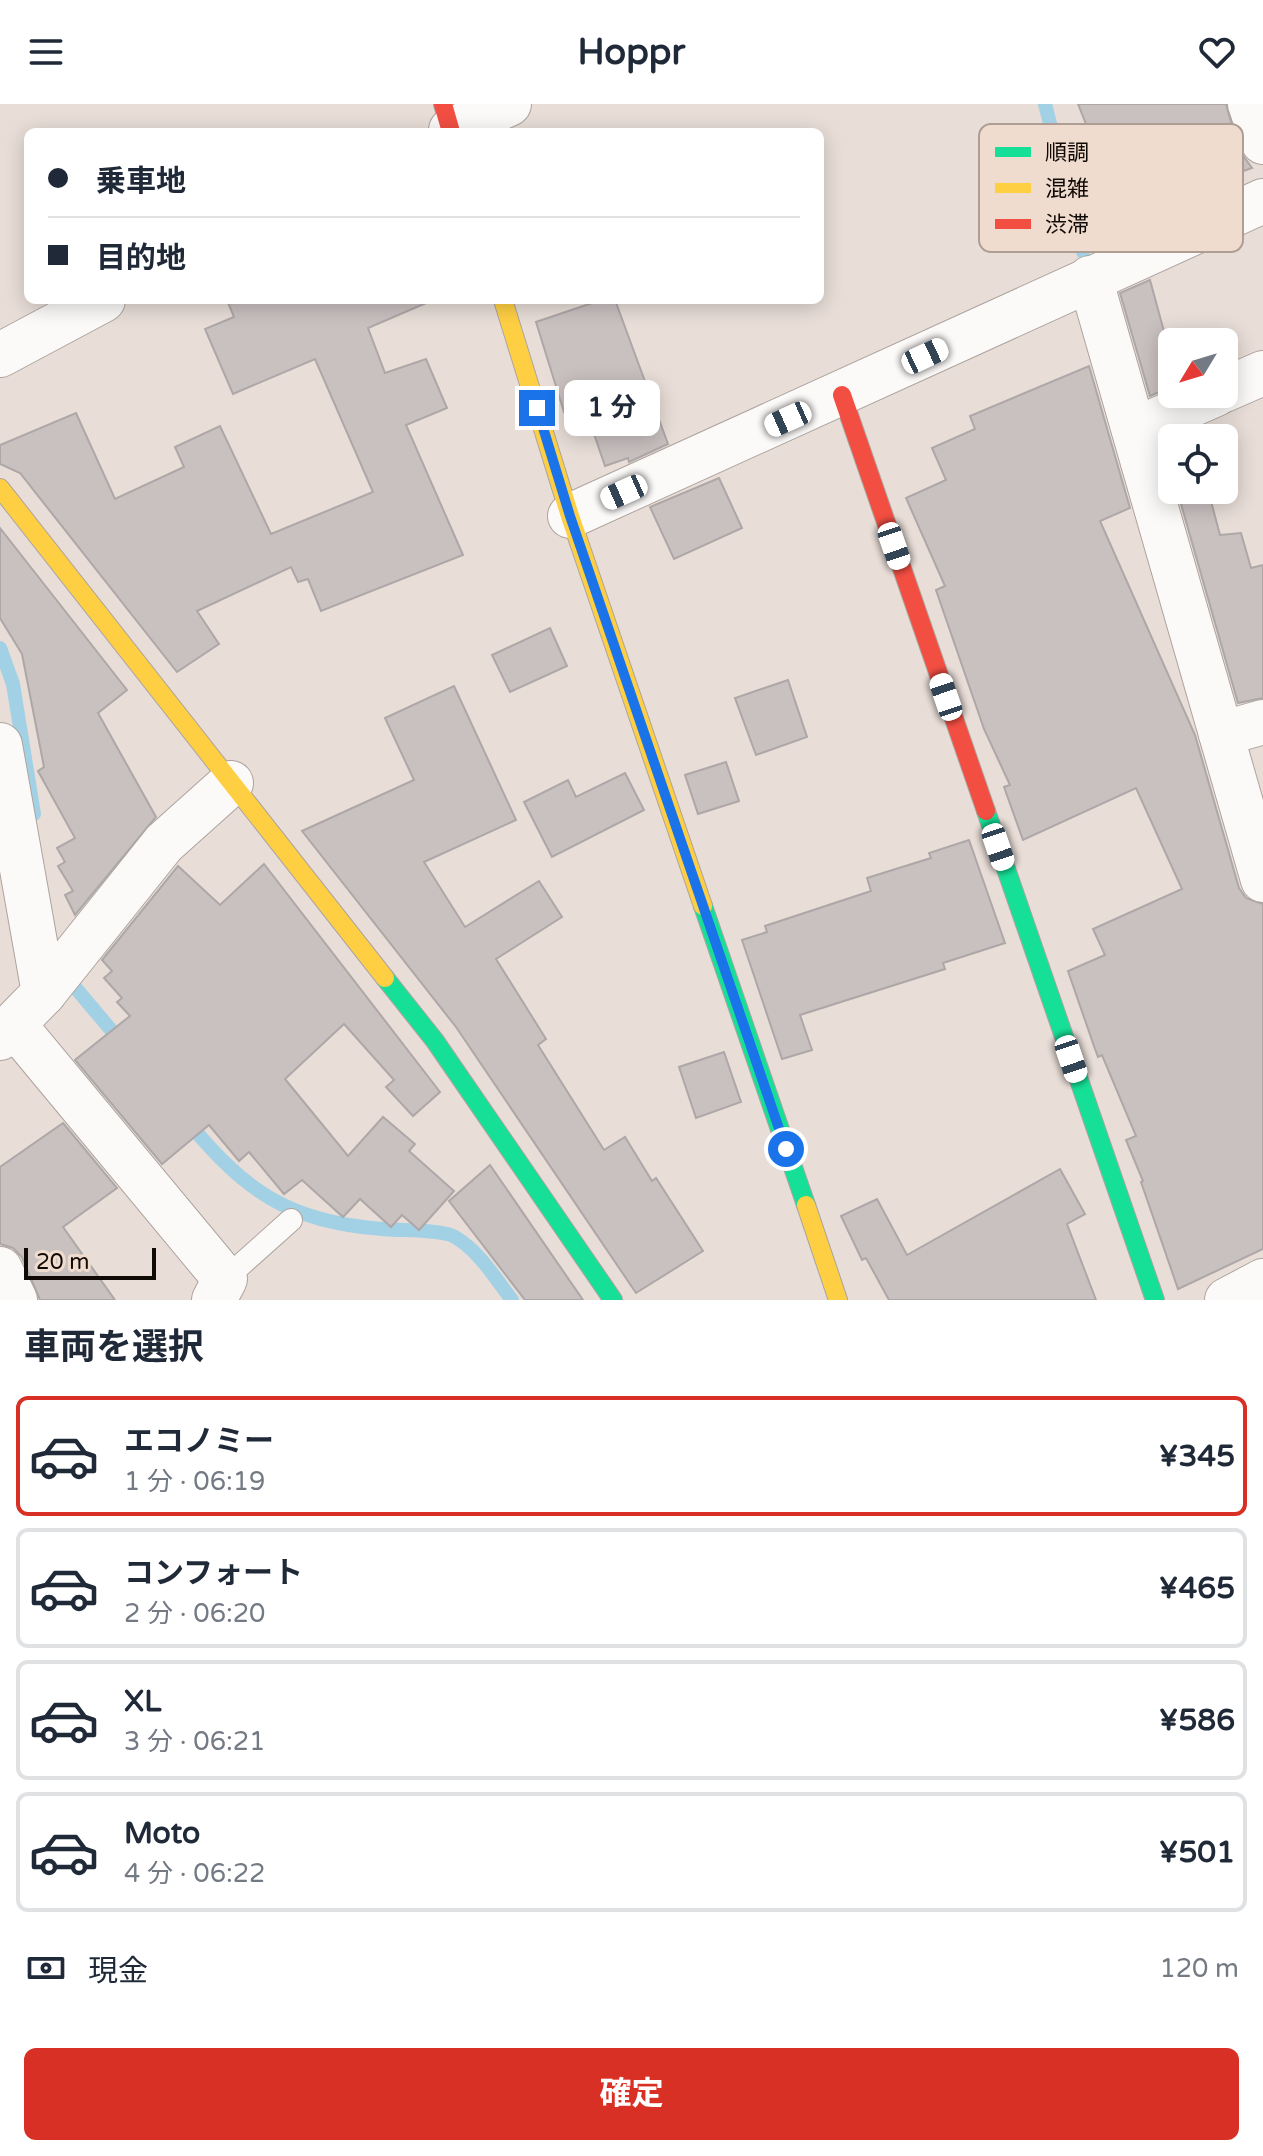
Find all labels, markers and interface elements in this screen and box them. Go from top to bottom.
icon: menu [24,30,68,74]
icon: heart [1195,30,1239,74]
text: Hoppr [578,31,685,74]
legend [979,124,1243,252]
text: 順調 [1045,140,1089,166]
text: 乗車地 [96,163,186,200]
text: 混雑 [1045,176,1089,202]
text: 渋滞 [1045,212,1089,238]
text: 目的地 [96,240,186,277]
north arrow [1158,328,1238,408]
map controls [1158,328,1238,504]
car [898,335,952,377]
callout: 1 分 [565,380,661,436]
route end [519,390,555,426]
text: 1 分 [587,392,637,423]
car [761,398,815,440]
button: locate [1158,424,1238,504]
car [597,471,651,513]
car [875,519,913,573]
car [927,670,965,724]
car [979,820,1017,874]
car [1052,1032,1090,1086]
route start [768,1131,804,1167]
scale bar [24,1244,156,1280]
text: 20 m [36,1249,90,1275]
text: 車両を選択 [24,1326,204,1369]
icon: car [28,1420,100,1492]
text: エコノミー [124,1423,274,1460]
text: ¥345 [1159,1438,1235,1475]
text: 1 分 · 06:19 [124,1466,265,1497]
icon: car [28,1552,100,1624]
text: コンフォート [124,1555,303,1592]
text: ¥465 [1159,1570,1235,1607]
text: 2 分 · 06:20 [124,1598,265,1629]
text: XL [124,1683,161,1720]
icon: car [28,1684,100,1756]
text: ¥586 [1159,1702,1235,1739]
text: 3 分 · 06:21 [124,1726,265,1757]
text: Moto [124,1815,200,1852]
icon: car [28,1816,100,1888]
text: ¥501 [1159,1834,1235,1871]
text: 4 分 · 06:22 [124,1858,265,1889]
icon: cash [24,1946,68,1990]
text: 現金 [88,1953,148,1990]
text: 120 m [1159,1953,1239,1984]
button: 確定 [24,2048,1239,2140]

